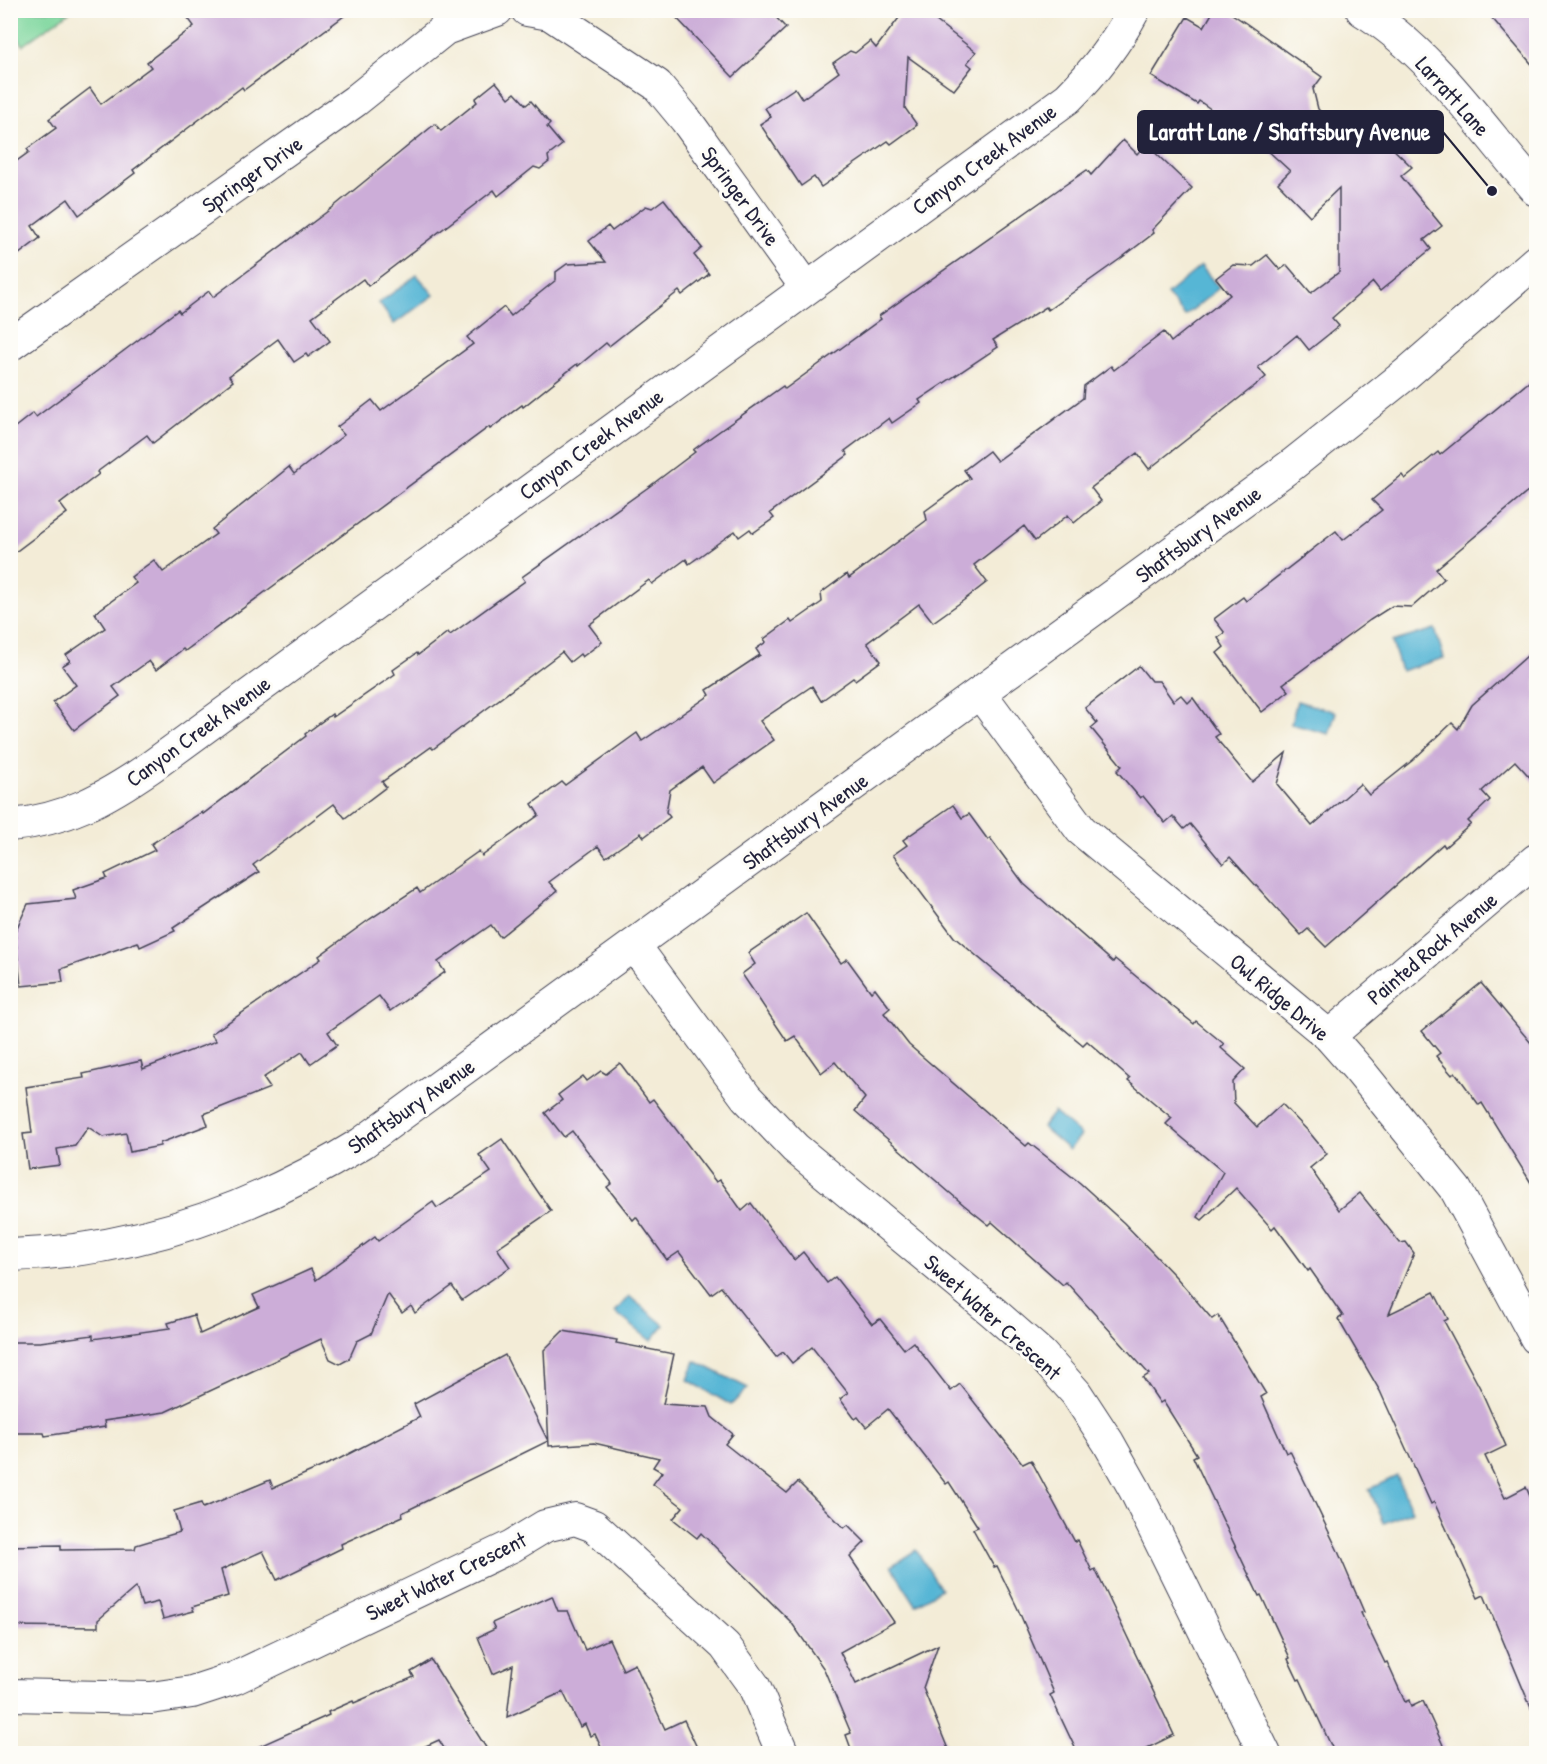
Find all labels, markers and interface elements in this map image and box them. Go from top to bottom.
street label: Larratt Lane [1409,50,1497,143]
street label: Canyon Creek Avenue [906,96,1063,222]
callout: Laratt Lane / Shaftsbury Avenue [1138,111,1443,153]
text: Laratt Lane / Shaftsbury Avenue [1150,115,1431,148]
street label: Springer Drive [196,128,308,220]
street label: Springer Drive [695,140,787,252]
street label: Canyon Creek Avenue [513,381,670,507]
street label: Shaftsbury Avenue [1129,478,1267,590]
street label: Canyon Creek Avenue [120,668,277,794]
street label: Shaftsbury Avenue [736,765,874,877]
street label: Painted Rock Avenue [1361,884,1504,1011]
street label: Owl Ridge Drive [1224,946,1336,1048]
street label: Shaftsbury Avenue [342,1051,481,1161]
street label: Sweet Water Crescent [918,1247,1068,1387]
street label: Sweet Water Crescent [361,1524,532,1628]

